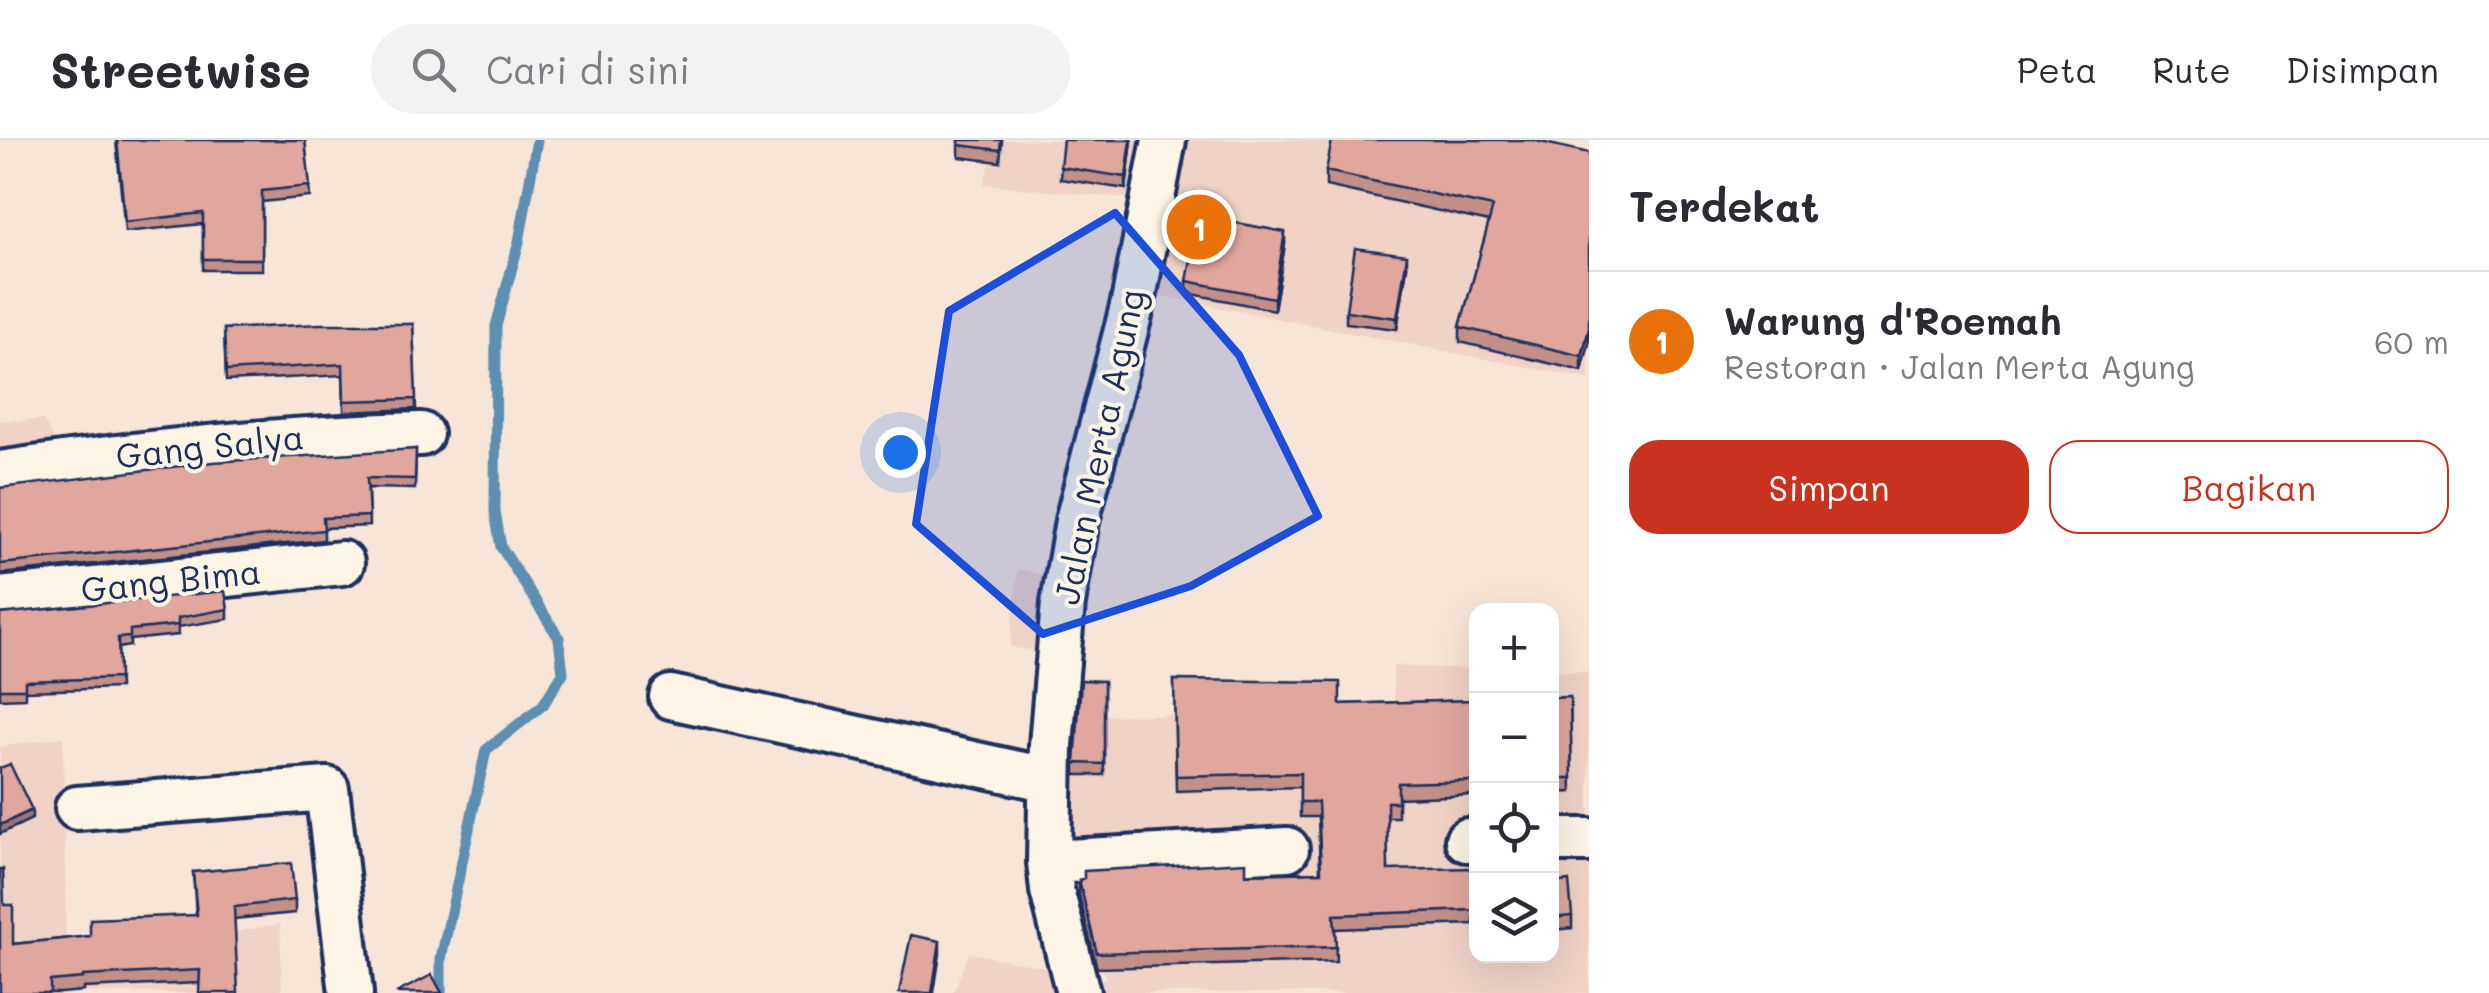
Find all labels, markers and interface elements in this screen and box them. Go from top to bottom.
search box [371,24,1071,114]
text: Streetwise [50,38,311,100]
icon: search [406,42,461,97]
text: Cari di sini [486,44,690,94]
text: Peta [2017,46,2097,92]
text: Rute [2152,46,2231,92]
text: Disimpan [2286,46,2439,92]
text: Terdekat [1629,178,1819,233]
pin: 1 [1166,189,1232,264]
street label: Jalan Merta Agung [1042,285,1154,608]
text: Warung d'Roemah [1724,295,2061,345]
text: 1 [1654,320,1669,362]
text: 60 m [2374,320,2449,362]
text: Restoran · Jalan Merta Agung [1724,345,2195,387]
street label: Gang Salya [113,412,306,478]
your location [875,427,926,478]
button: Simpan [1629,440,2029,534]
button: Bagikan [2049,440,2449,534]
street label: Gang Bima [78,547,263,611]
map controls [1469,603,1559,963]
button: + [1469,603,1559,693]
button: − [1469,693,1559,783]
button: locate [1469,783,1559,873]
button: layers [1469,873,1559,963]

